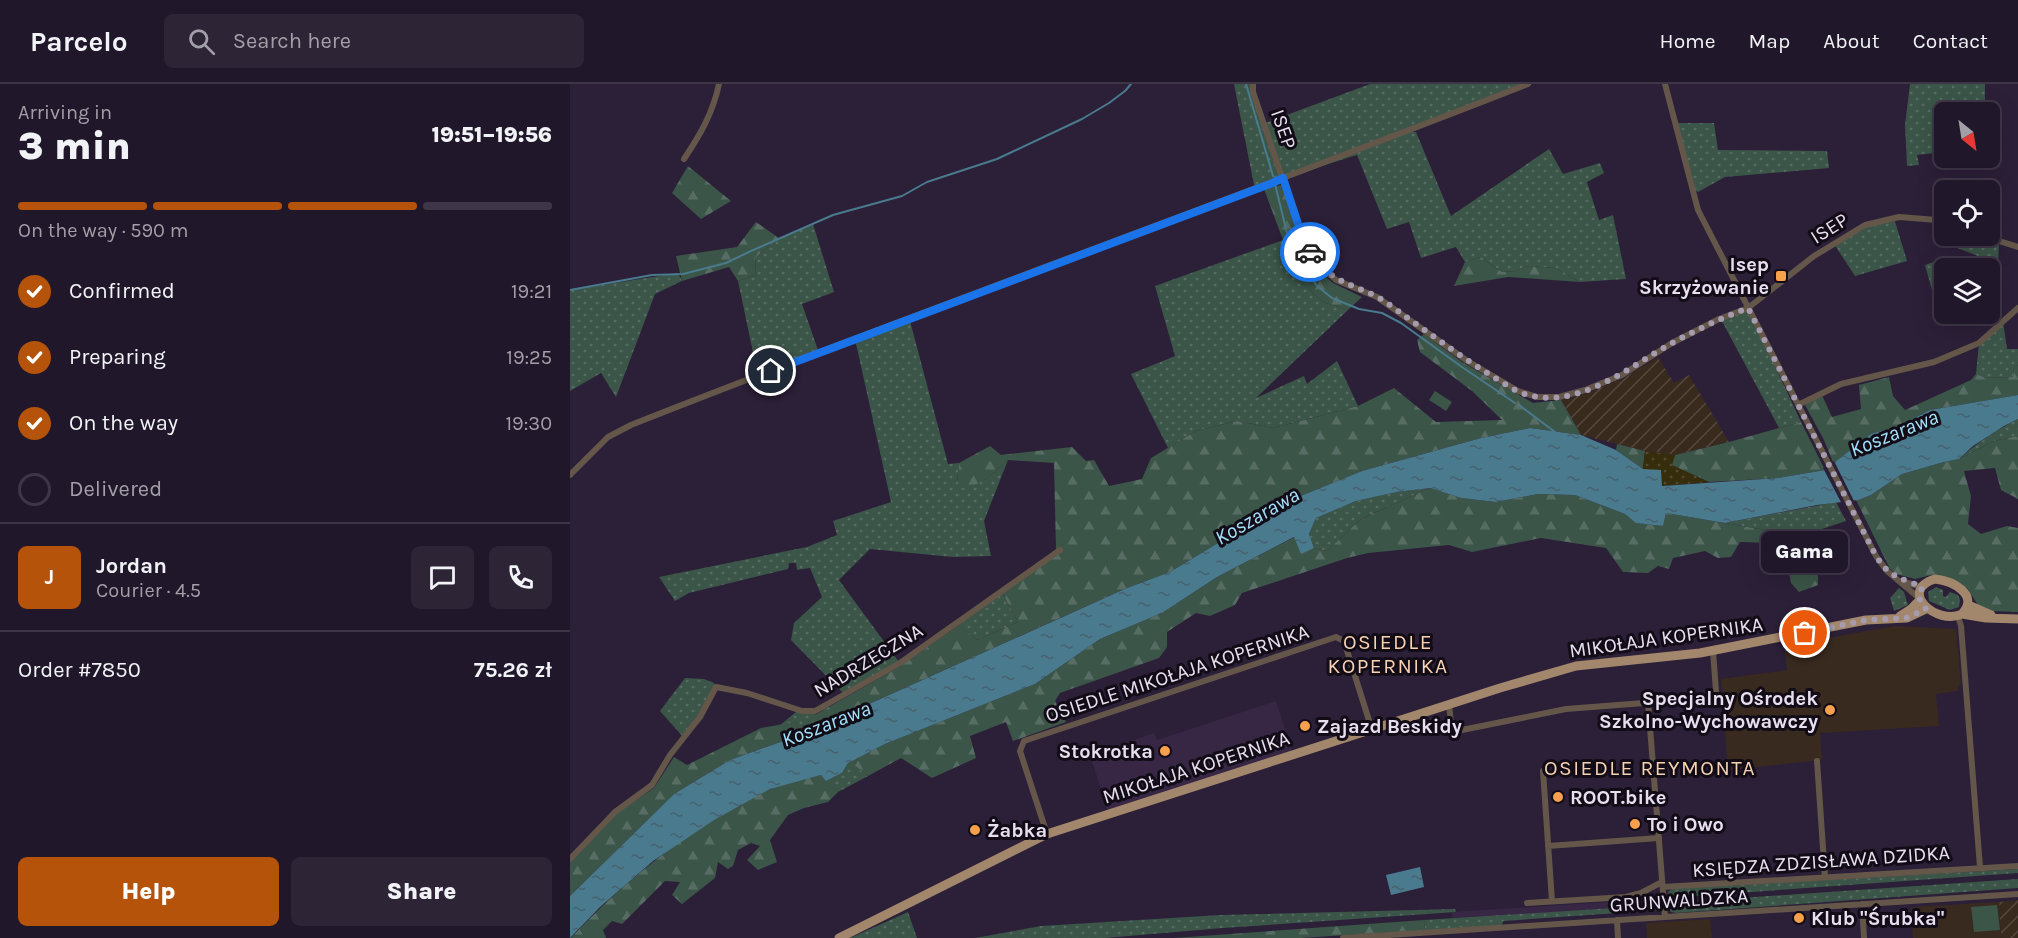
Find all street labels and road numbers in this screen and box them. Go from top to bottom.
street label: ISEP [1266,107,1301,152]
street label: ISEP [1806,208,1852,249]
street label: MIKOŁAJA KOPERNIKA [1568,613,1764,662]
street label: NADRZECZNA [810,619,927,702]
street label: OSIEDLE MIKOŁAJA KOPERNIKA [1043,620,1312,727]
street label: MIKOŁAJA KOPERNIKA [1100,726,1293,809]
street label: KSIĘDZA ZDZISŁAWA DZIDKA [1691,841,1951,882]
street label: GRUNWALDZKA [1609,884,1749,917]

